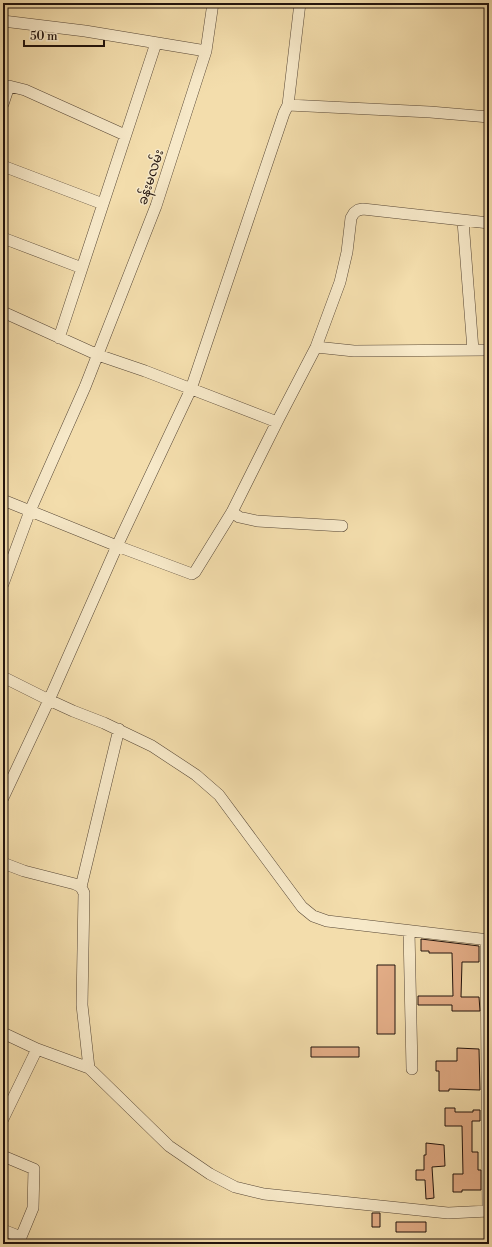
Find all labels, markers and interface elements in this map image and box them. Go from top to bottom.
scale bar [24,22,104,48]
text: 50 m [30,29,58,44]
street label: ခန်းမလမ်း [134,147,169,208]

